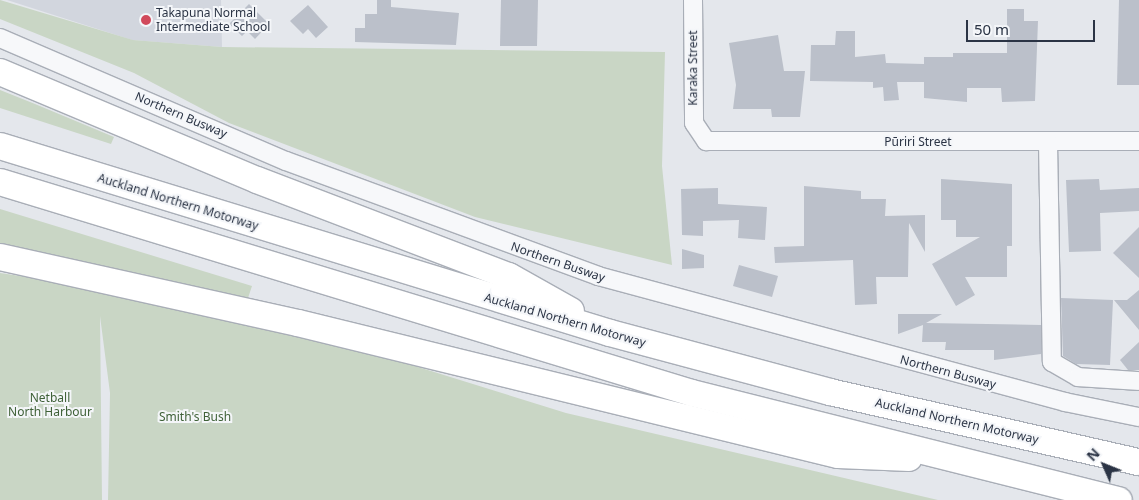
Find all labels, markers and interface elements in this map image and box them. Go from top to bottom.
place label: Takapuna Normal Intermediate School [156,6,270,34]
scale bar [969,10,1098,42]
marker: Takapuna Normal Intermediate School [140,14,152,26]
text: 50 m [974,19,1009,39]
street label: Karaka Street [686,30,700,106]
street label: Northern Busway [133,89,229,141]
street label: Pūriri Street [884,135,952,149]
street label: Auckland Northern Motorway [96,171,260,233]
street label: Northern Busway [509,239,607,285]
street label: Auckland Northern Motorway [483,290,647,350]
street label: Northern Busway [899,352,997,392]
park label: Netball North Harbour [8,391,92,419]
street label: Auckland Northern Motorway [874,395,1040,447]
park label: Smith's Bush [159,410,231,424]
north arrow [1079,440,1129,490]
text: N [1082,444,1104,465]

